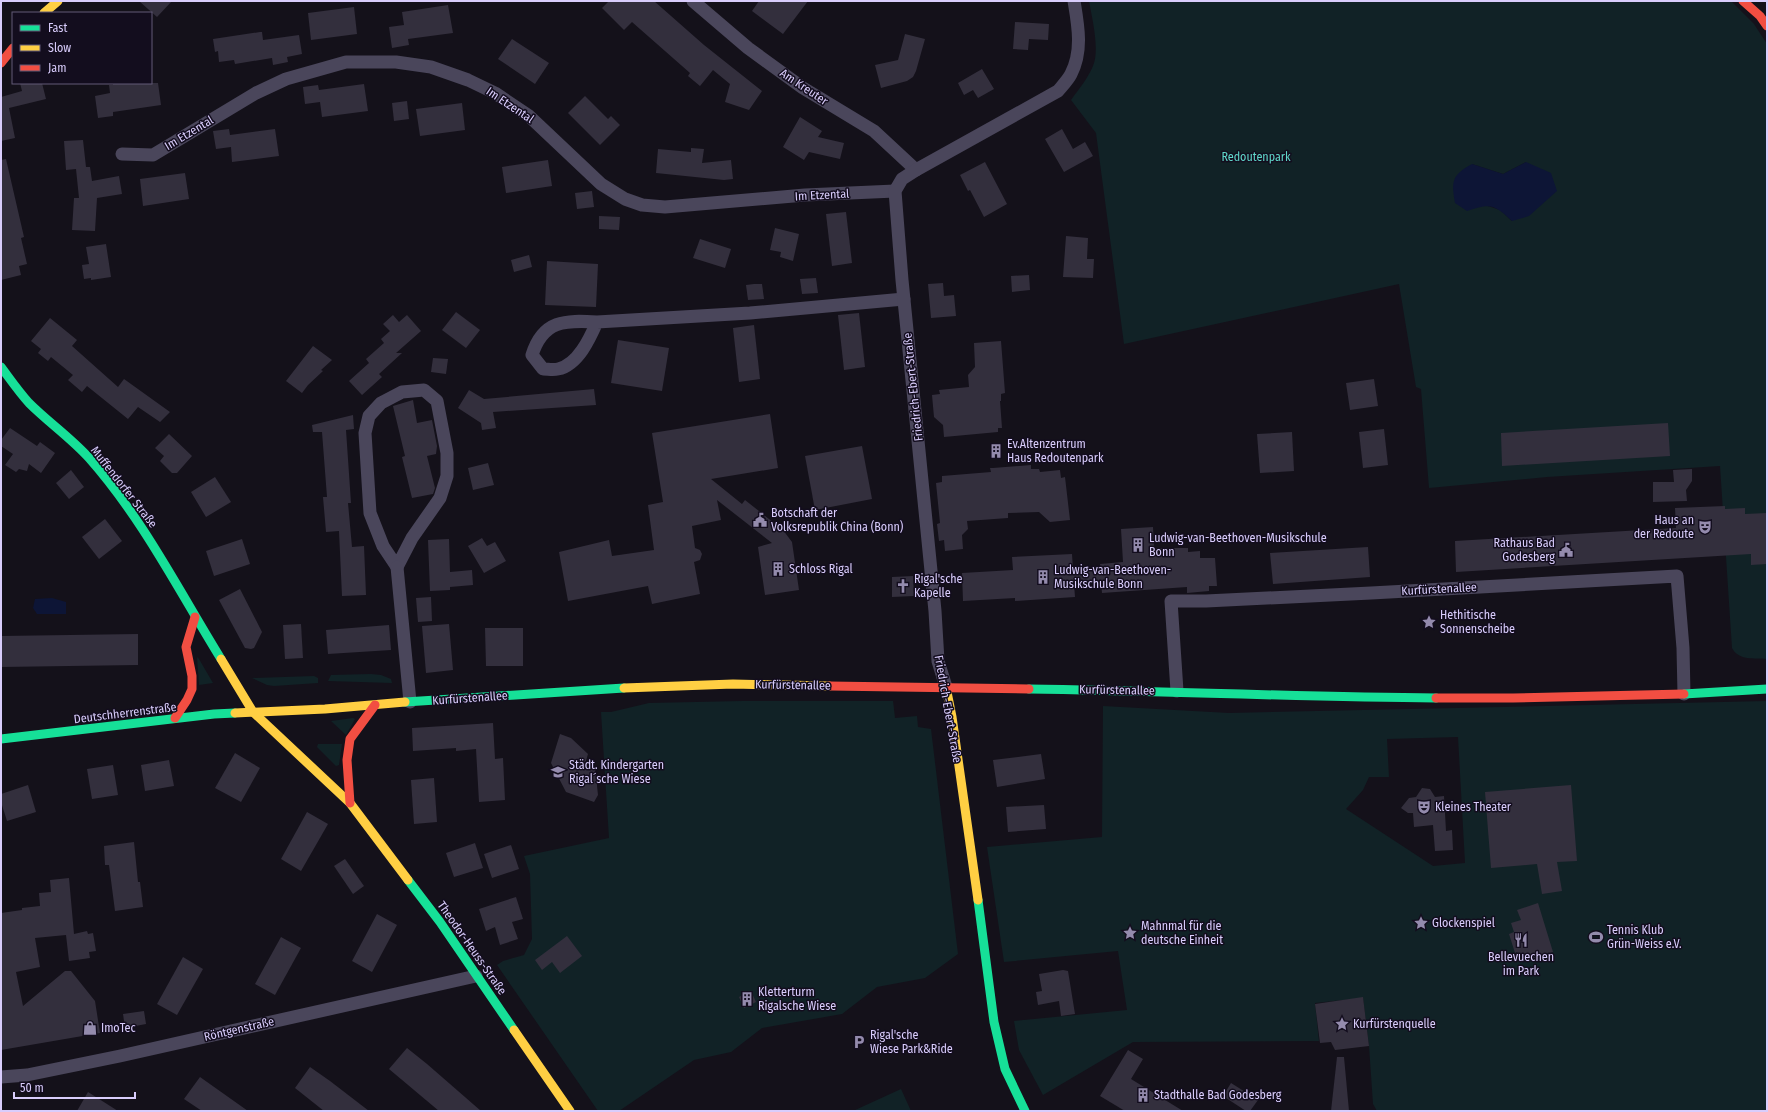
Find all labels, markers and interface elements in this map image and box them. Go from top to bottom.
legend [12,12,152,84]
text: Fast [48,21,67,35]
text: Slow [48,41,71,55]
text: Jam [48,61,66,75]
street label: Am Kreuter [777,66,831,109]
street label: Im Etzental [484,84,536,126]
street label: Im Etzental [162,113,216,153]
park label: Redoutenpark [1221,150,1291,164]
street label: Im Etzental [795,187,849,203]
street label: Friedrich-Ebert-Straße [900,332,926,442]
place label: Ev.Altenzentrum Haus Redoutenpark [1007,437,1104,465]
street label: Muffendorfer Straße [88,443,160,531]
building icon: Ev.Altenzentrum Haus Redoutenpark [988,443,1004,459]
place label: Botschaft der Volksrepublik China (Bonn) [771,506,904,534]
public building icon: Botschaft der Volksrepublik China (Bonn) [752,512,768,528]
place label: Haus an der Redoute [1634,513,1694,541]
theatre icon: Haus an der Redoute [1697,519,1713,535]
place label: Ludwig-van-Beethoven-Musikschule Bonn [1149,531,1327,559]
place label: Rathaus Bad Godesberg [1493,536,1555,564]
building icon: Ludwig-van-Beethoven-Musikschule Bonn [1130,537,1146,553]
public building icon: Rathaus Bad Godesberg [1558,542,1574,558]
building icon: Schloss Rigal [770,561,786,577]
place label: Schloss Rigal [789,562,853,576]
place label: Ludwig-van-Beethoven- Musikschule Bonn [1054,563,1171,591]
building icon: Ludwig-van-Beethoven- Musikschule Bonn [1035,569,1051,585]
place label: Rigal'sche Kapelle [914,572,963,600]
church icon: Rigal'sche Kapelle [895,578,911,594]
street label: Kurfürstenallee [1401,580,1477,598]
place label: Hethitische Sonnenscheibe [1440,608,1515,636]
place icon: Hethitische Sonnenscheibe [1421,614,1437,630]
street label: Friedrich-Ebert-Straße [932,654,964,764]
street label: Kurfürstenallee [755,677,831,693]
street label: Kurfürstenallee [1079,682,1155,698]
street label: Kurfürstenallee [432,688,508,708]
street label: Deutschherrenstraße [73,700,177,726]
place label: Städt. Kindergarten Rigal´sche Wiese [569,758,664,786]
school or university icon: Städt. Kindergarten Rigal´sche Wiese [550,764,566,780]
theatre icon: Kleines Theater [1416,799,1432,815]
place label: Kleines Theater [1435,800,1512,814]
street label: Theodor-Heuss-Straße [435,899,509,997]
place icon: Glockenspiel [1413,915,1429,931]
place label: Glockenspiel [1432,916,1495,930]
place label: Mahnmal für die deutsche Einheit [1141,919,1223,947]
place label: Tennis Klub Grün-Weiss e.V. [1607,923,1682,951]
place icon: Mahnmal für die deutsche Einheit [1122,925,1138,941]
sports icon: Tennis Klub Grün-Weiss e.V. [1588,929,1604,945]
restaurant icon: Bellevuechen im Park [1513,932,1529,948]
place label: Bellevuechen im Park [1488,950,1554,978]
place label: Kletterturm Rigalsche Wiese [758,985,836,1013]
building icon: Kletterturm Rigalsche Wiese [739,991,755,1007]
street label: Röntgenstraße [203,1014,275,1044]
place icon: Kurfürstenquelle [1334,1016,1350,1032]
place label: Kurfürstenquelle [1353,1017,1436,1031]
shop icon: ImoTec [82,1020,98,1036]
place label: ImoTec [101,1021,136,1035]
place label: Rigal'sche Wiese Park&Ride [870,1028,953,1056]
parking icon: Rigal'sche Wiese Park&Ride [851,1034,867,1050]
scale bar [14,1074,135,1100]
text: 50 m [20,1081,44,1095]
building icon: Stadthalle Bad Godesberg [1135,1087,1151,1103]
place label: Stadthalle Bad Godesberg [1154,1088,1282,1102]

